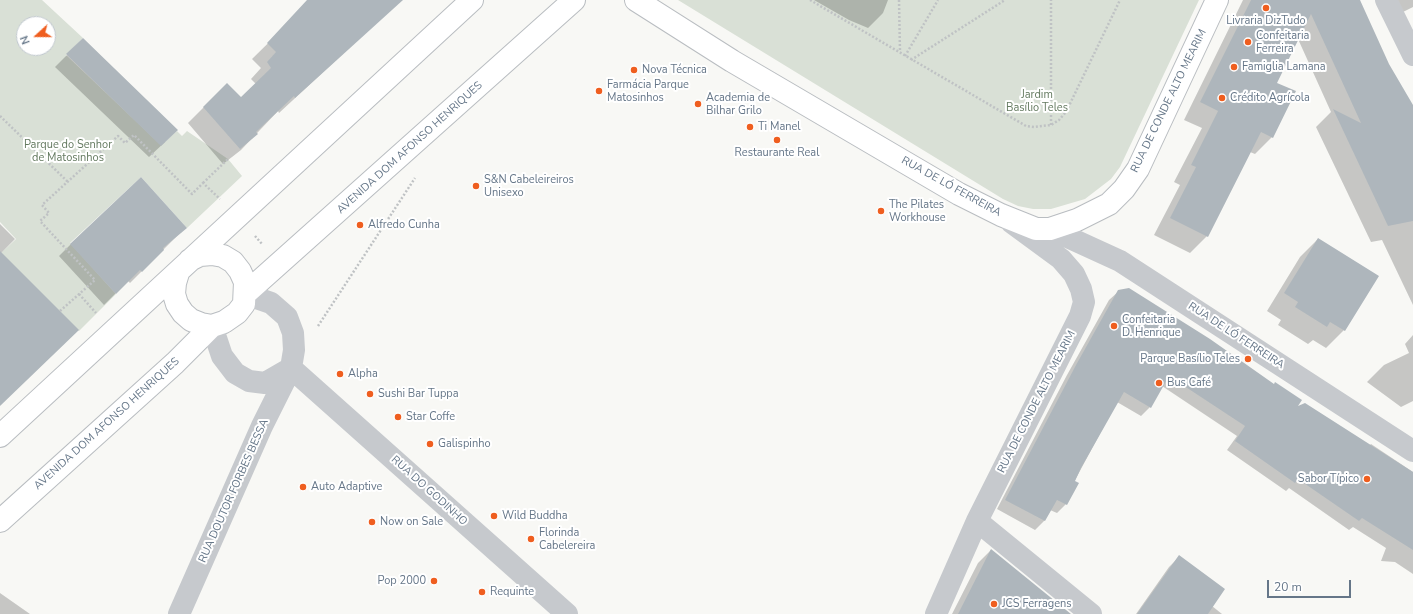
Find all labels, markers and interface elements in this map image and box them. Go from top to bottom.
marker: Livraria DizTudo [1261,3,1271,13]
place label: Livraria DizTudo [1226,14,1306,28]
north arrow [16,16,56,56]
street label: RUA DE CONDE ALTO MEARIM [1128,27,1210,175]
place label: Confeitaria Ferreira [1256,29,1309,55]
text: N [17,34,34,47]
marker: Confeitaria Ferreira [1243,37,1253,47]
place label: Famiglia Lamana [1242,60,1326,74]
marker: Famiglia Lamana [1229,62,1239,72]
place label: Nova Técnica [642,63,707,77]
marker: Nova Técnica [629,65,639,75]
place label: Farmácia Parque Matosinhos [607,78,689,104]
street label: AVENIDA DOM AFONSO HENRIQUES [335,79,485,217]
marker: Farmácia Parque Matosinhos [594,86,604,96]
park label: Jardim Basílio Teles [1006,88,1068,114]
place label: Academia de Bilhar Grilo [706,91,770,117]
place label: Crédito Agrícola [1230,91,1310,105]
marker: Crédito Agrícola [1217,93,1227,103]
marker: Academia de Bilhar Grilo [693,99,703,109]
place label: Ti Manel [758,120,801,134]
marker: Ti Manel [745,122,755,132]
marker: Restaurante Real [772,135,782,145]
park label: Parque do Senhor de Matosinhos [24,138,112,164]
place label: Restaurante Real [735,146,819,160]
street label: RUA DE LÓ FERREIRA [899,154,1003,220]
place label: S&N Cabeleireiros Unisexo [484,173,574,199]
marker: S&N Cabeleireiros Unisexo [471,181,481,191]
place label: The Pilates Workhouse [889,198,946,224]
marker: The Pilates Workhouse [876,206,886,216]
place label: Alfredo Cunha [368,218,440,232]
marker: Alfredo Cunha [355,220,365,230]
street label: RUA DE LÓ FERREIRA [1185,300,1287,372]
place label: Confeitaria D. Henrique [1122,313,1180,339]
marker: Confeitaria D. Henrique [1109,321,1119,331]
street label: RUA DE CONDE ALTO MEARIM [995,329,1079,475]
place label: Parque Basílio Teles [1140,352,1240,366]
marker: Parque Basílio Teles [1243,354,1253,364]
street label: AVENIDA DOM AFONSO HENRIQUES [32,355,182,493]
place label: Alpha [348,367,378,381]
marker: Alpha [335,369,345,379]
place label: Bus Café [1167,376,1211,390]
marker: Bus Café [1154,378,1164,388]
place label: Sushi Bar Tuppa [378,387,459,401]
marker: Sushi Bar Tuppa [365,389,375,399]
place label: Star Coffe [406,410,455,424]
marker: Star Coffe [393,412,403,422]
street label: RUA DOUTOR FORBES BESSA [196,417,272,565]
place label: Galispinho [438,437,490,451]
marker: Galispinho [425,439,435,449]
street label: RUA DO GODINHO [388,453,470,529]
place label: Sabor Típico [1298,472,1359,486]
marker: Sabor Típico [1362,474,1372,484]
place label: Auto Adaptive [311,480,382,494]
marker: Auto Adaptive [298,482,308,492]
place label: Wild Buddha [502,509,568,523]
marker: Wild Buddha [489,511,499,521]
place label: Now on Sale [380,515,443,529]
marker: Now on Sale [367,517,377,527]
place label: Florinda Cabelereira [539,526,595,552]
marker: Florinda Cabelereira [526,534,536,544]
scale bar [1269,572,1353,598]
place label: Pop 2000 [378,574,426,588]
marker: Pop 2000 [429,576,439,586]
text: 20 m [1274,579,1302,595]
place label: Requinte [490,585,534,599]
marker: Requinte [477,587,487,597]
place label: JCS Ferragens [1002,597,1072,611]
marker: JCS Ferragens [989,599,999,609]

